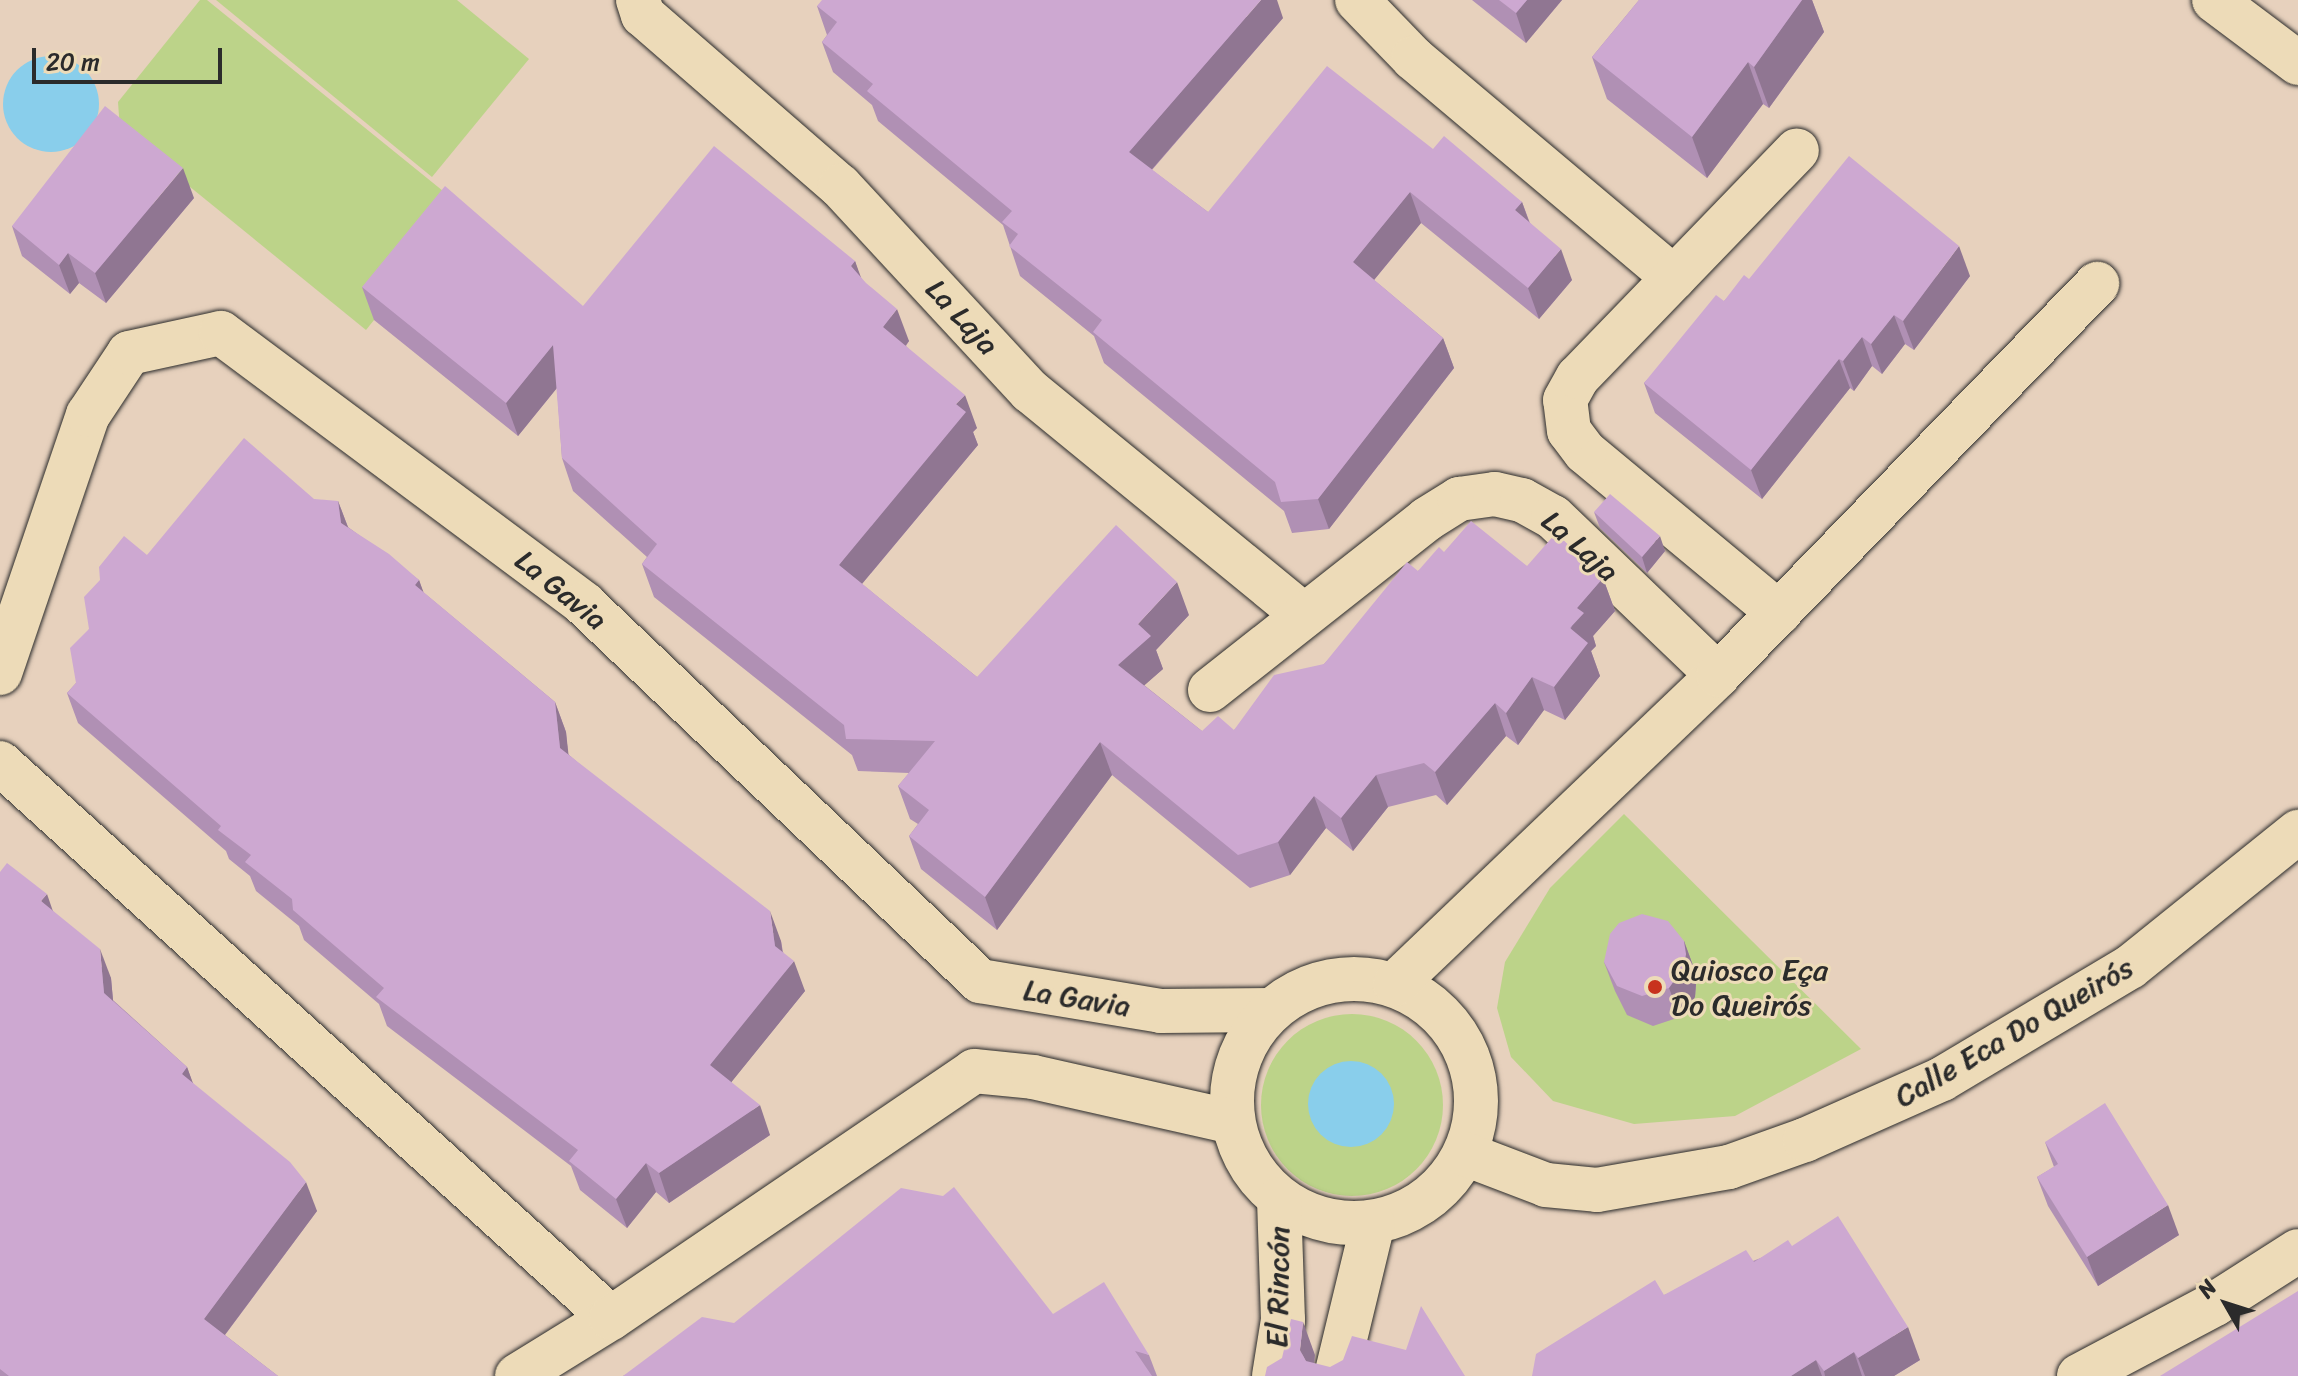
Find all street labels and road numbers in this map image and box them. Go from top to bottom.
street label: La Laja [918,272,1006,362]
street label: La Laja [1534,503,1626,589]
street label: La Gavia [508,542,614,638]
street label: Calle Eca Do Queirós [1888,949,2140,1115]
street label: La Gavia [1021,972,1133,1024]
street label: El Rincón [1259,1226,1297,1348]

